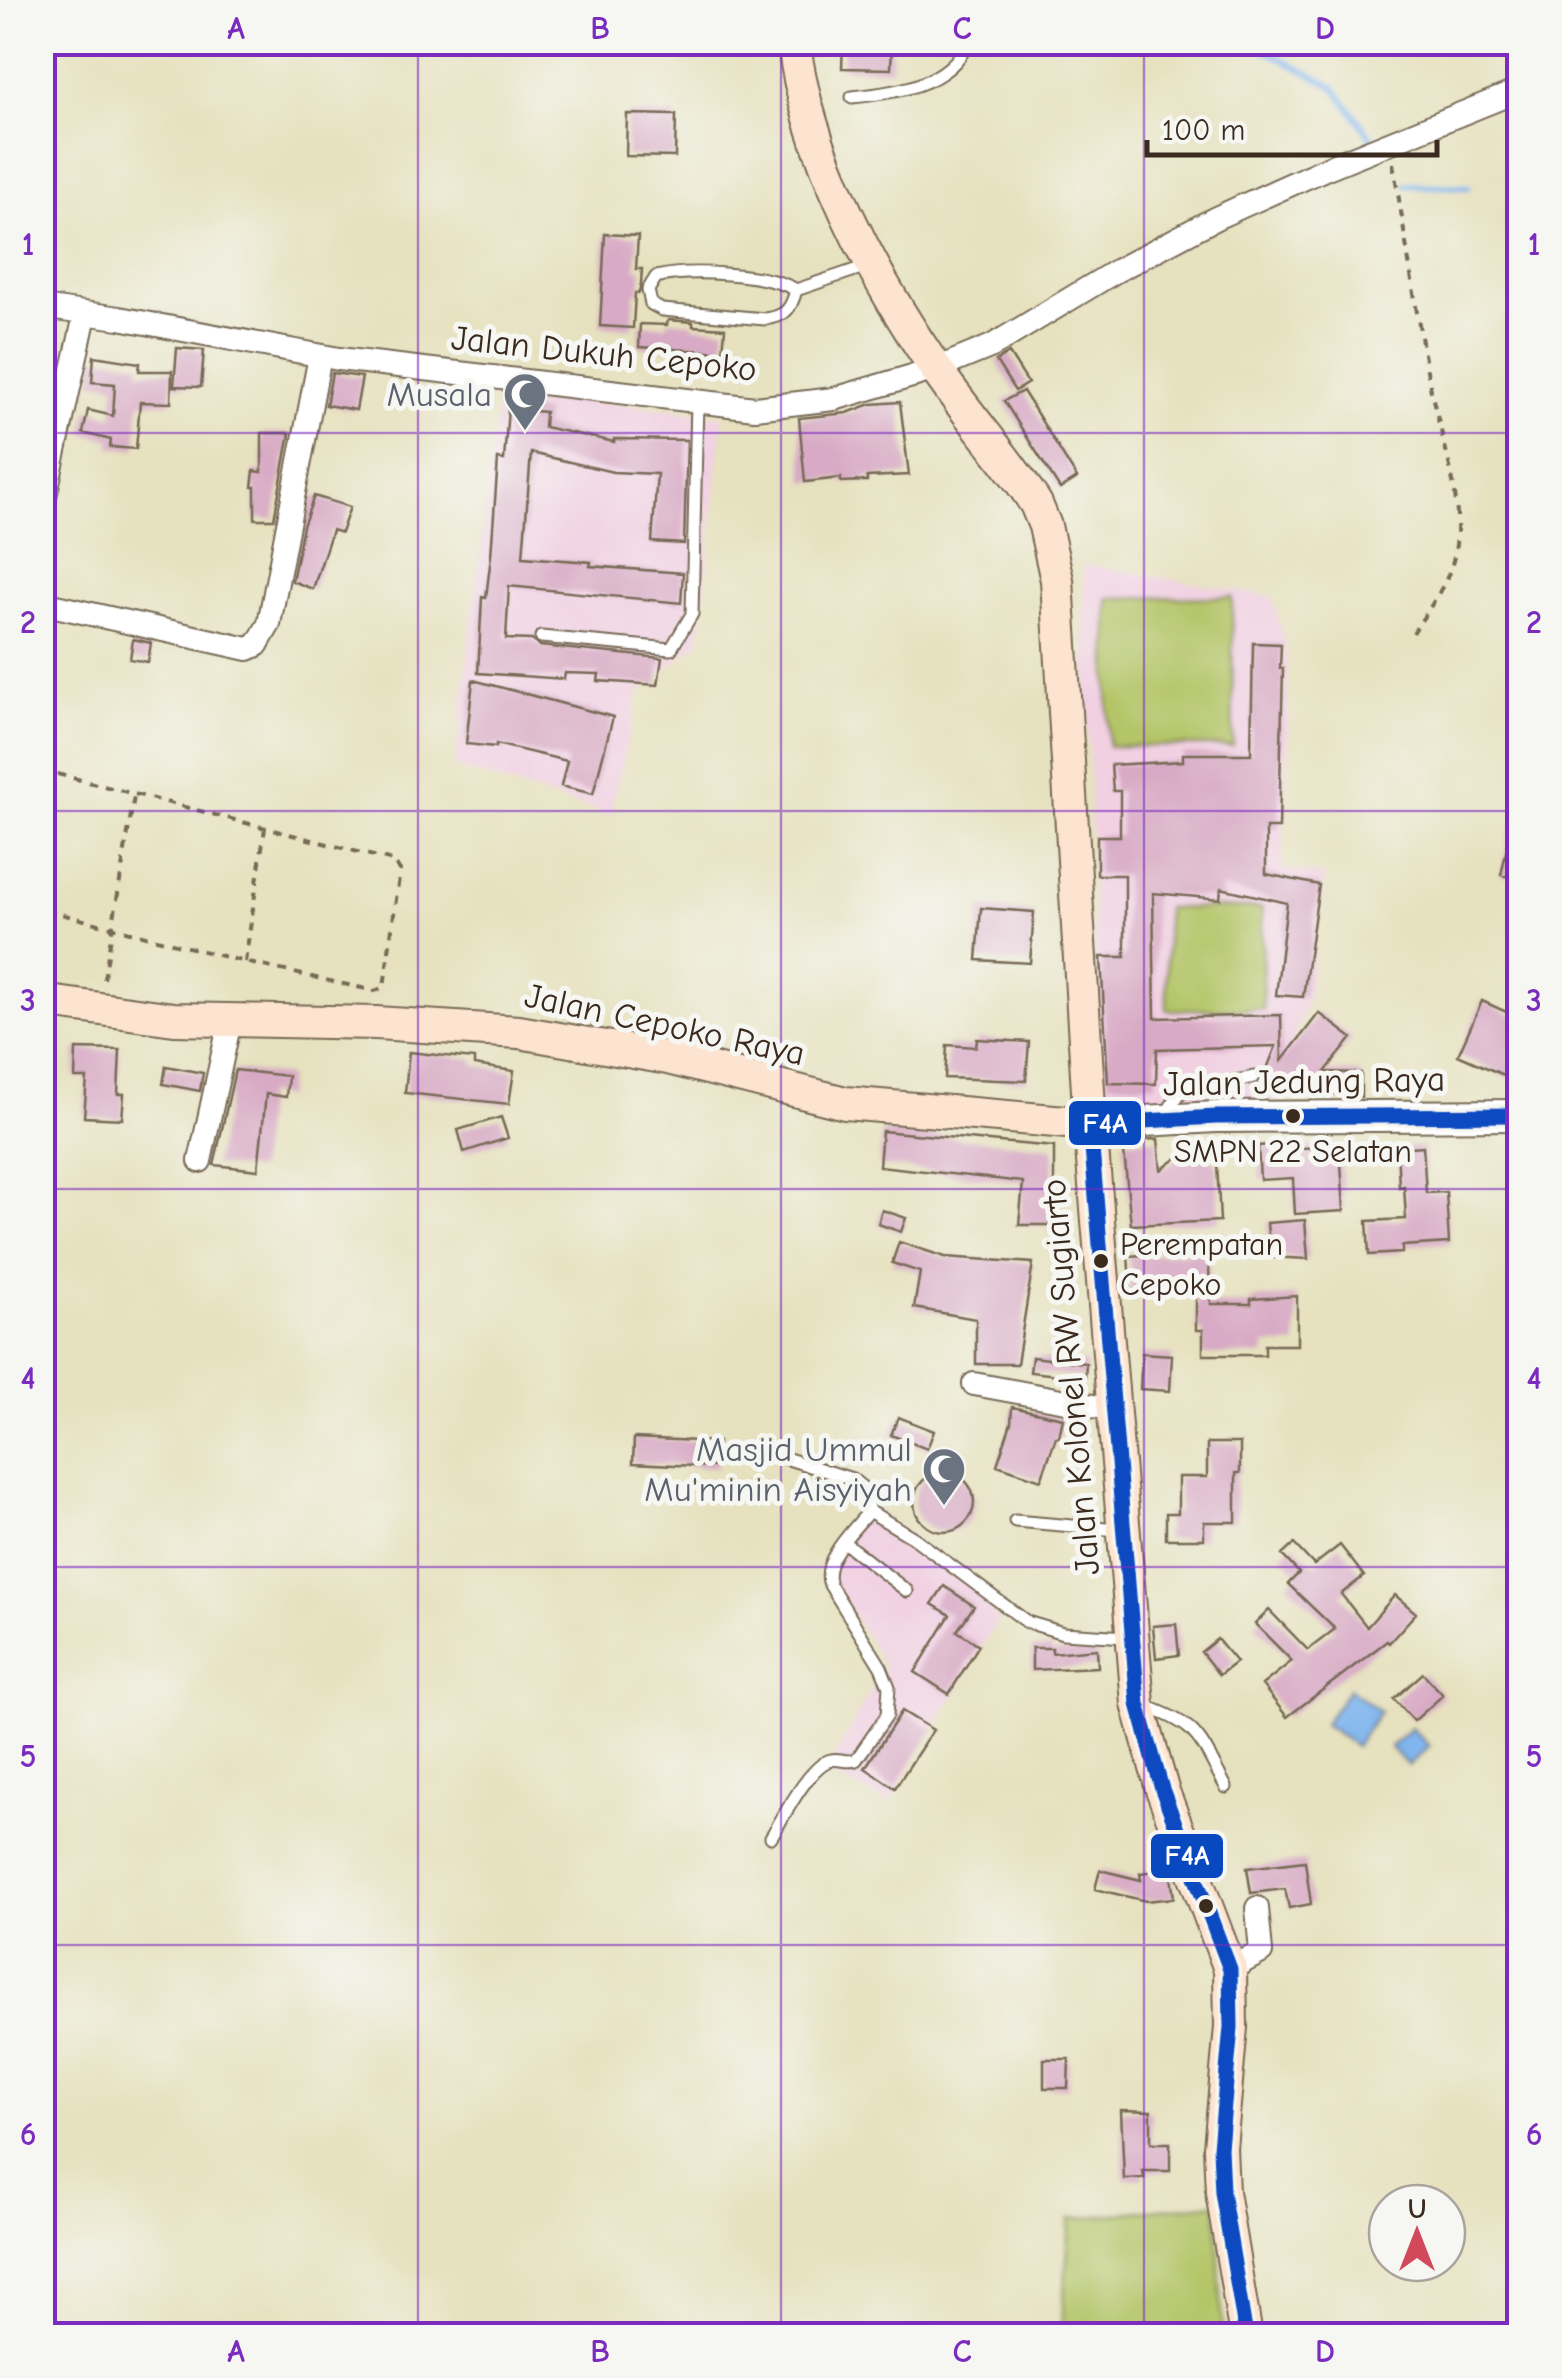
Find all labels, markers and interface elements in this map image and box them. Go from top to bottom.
text: A [227,10,245,47]
text: B [590,10,610,47]
text: C [952,10,972,47]
text: D [1315,10,1335,47]
scale bar [1147,95,1437,157]
text: 100 m [1162,113,1245,148]
text: 1 [22,226,34,263]
text: 1 [1528,226,1540,263]
street label: Jalan Dukuh Cepoko [449,317,759,390]
mosque icon: Musala [502,371,548,432]
place label: Musala [387,374,492,415]
text: 2 [20,604,36,641]
text: 2 [1526,604,1542,641]
street label: Jalan Cepoko Raya [521,975,809,1074]
text: 3 [20,982,36,1019]
text: 3 [1526,982,1542,1019]
street label: Jalan Jedung Raya [1163,1059,1445,1104]
line badge: F4A [1067,1099,1143,1147]
marker: SMPN 22 Selatan [1283,1106,1303,1126]
text: F4A [1083,1108,1128,1140]
place label: SMPN 22 Selatan [1174,1133,1412,1170]
street label: Jalan Kolonel RW Sugiarto [1033,1177,1108,1577]
place label: Perempatan Cepoko [1120,1226,1283,1303]
marker: Perempatan Cepoko [1091,1251,1111,1271]
text: 4 [20,1360,36,1397]
text: 4 [1526,1360,1542,1397]
place label: Masjid Ummul Mu'minin Aisyiyah [644,1429,912,1510]
mosque icon: Masjid Ummul Mu'minin Aisyiyah [921,1446,967,1507]
text: 5 [20,1738,37,1775]
text: 5 [1526,1738,1543,1775]
line badge: F4A [1149,1832,1225,1880]
text: F4A [1165,1840,1210,1872]
unlabelled marker [1196,1896,1216,1916]
text: 6 [20,2116,36,2153]
text: 6 [1526,2116,1542,2153]
north arrow [1367,2183,1467,2283]
text: U [1408,2193,1426,2225]
text: A [227,2333,245,2370]
text: B [590,2333,610,2370]
text: C [952,2333,972,2370]
text: D [1315,2333,1335,2370]

